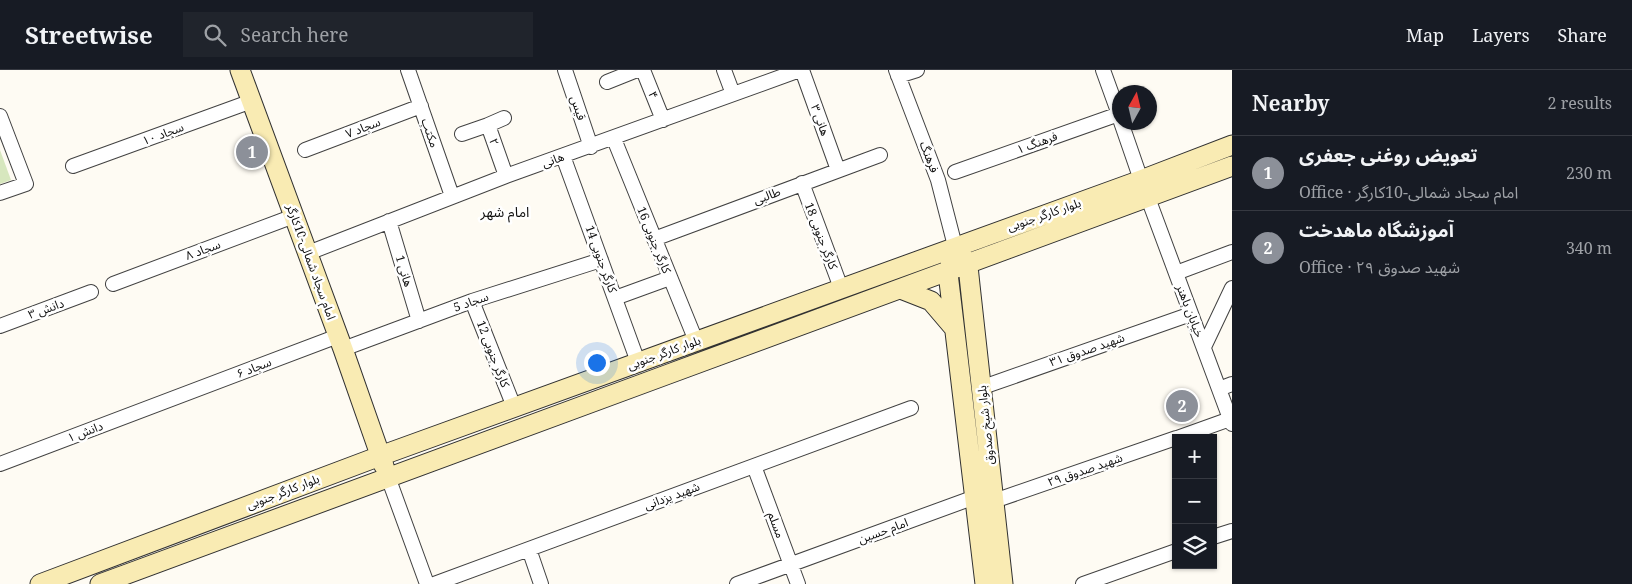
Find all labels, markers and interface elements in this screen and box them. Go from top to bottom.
search box [183,12,533,57]
text: Streetwise [25,18,153,51]
icon: search [201,21,229,49]
text: Search here [241,22,348,48]
text: Map [1406,23,1444,47]
text: Layers [1472,23,1530,47]
text: Share [1558,23,1607,47]
north arrow [1112,85,1157,130]
street label: ۴ [644,89,663,101]
text: Nearby [1252,89,1330,117]
text: 2 results [1548,92,1612,114]
street label: قیس [566,93,591,122]
street label: هانی ۳ [807,102,834,138]
street label: سجاد ۷ [343,113,383,142]
street label: مکتب [418,116,443,150]
street label: سجاد ۱۰ [140,118,186,149]
street label: فرهنگ ۱ [1014,127,1060,158]
pin: 1 [236,133,268,171]
street label: ۲ [485,136,504,148]
street label: فرهنگ [916,139,943,175]
text: تعویض روغنی جعفری [1299,142,1477,168]
street label: هانی [539,148,566,171]
text: 1 [1263,162,1273,184]
text: 230 m [1566,162,1612,184]
text: Office · امام سجاد شمالی-10کارگر [1299,181,1518,203]
street label: طالبی [751,183,783,208]
street label: بلوار کارگر جنوبی [1005,194,1083,235]
street label: کارگر جنوبی 18 [801,200,842,273]
street label: امام سجاد شمالی-10کارگر [281,201,340,323]
district label: امام شهر [480,202,529,223]
street label: کارگر جنوبی 16 [633,204,676,277]
text: آموزشگاه ماهدخت [1299,217,1454,243]
street label: کارگر جنوبی 14 [581,223,622,296]
street label: سجاد ۸ [183,235,223,264]
text: 2 [1263,237,1273,259]
text: 340 m [1566,237,1612,259]
street label: هانی 1 [392,253,417,289]
text: Office · شهید صدوق ۲۹ [1299,256,1460,278]
street label: خیابان باهنر [1172,281,1208,340]
street label: سجاد 5 [451,288,491,315]
street label: دانش ۳ [26,294,66,323]
street label: کارگر جنوبی 12 [473,318,514,391]
street label: شهید صدوق ۳۱ [1047,329,1127,370]
street label: بلوار کارگر جنوبی [625,331,703,374]
your location [584,350,610,376]
street label: سجاد ۶ [234,353,274,382]
street label: بلوار شیخ صدوق [973,385,999,465]
pin: 2 [1166,387,1198,425]
street label: دانش ۱ [64,417,105,446]
map controls [1172,434,1217,569]
button: + [1172,434,1217,479]
street label: شهید صدوق ۲۹ [1045,449,1125,490]
street label: بلوار کارگر جنوبی [244,470,322,513]
street label: شهید یزدانی [642,478,702,513]
button: − [1172,479,1217,524]
street label: مسلم [763,509,789,541]
street label: امام حسین [855,514,911,548]
button: layers [1172,524,1217,569]

